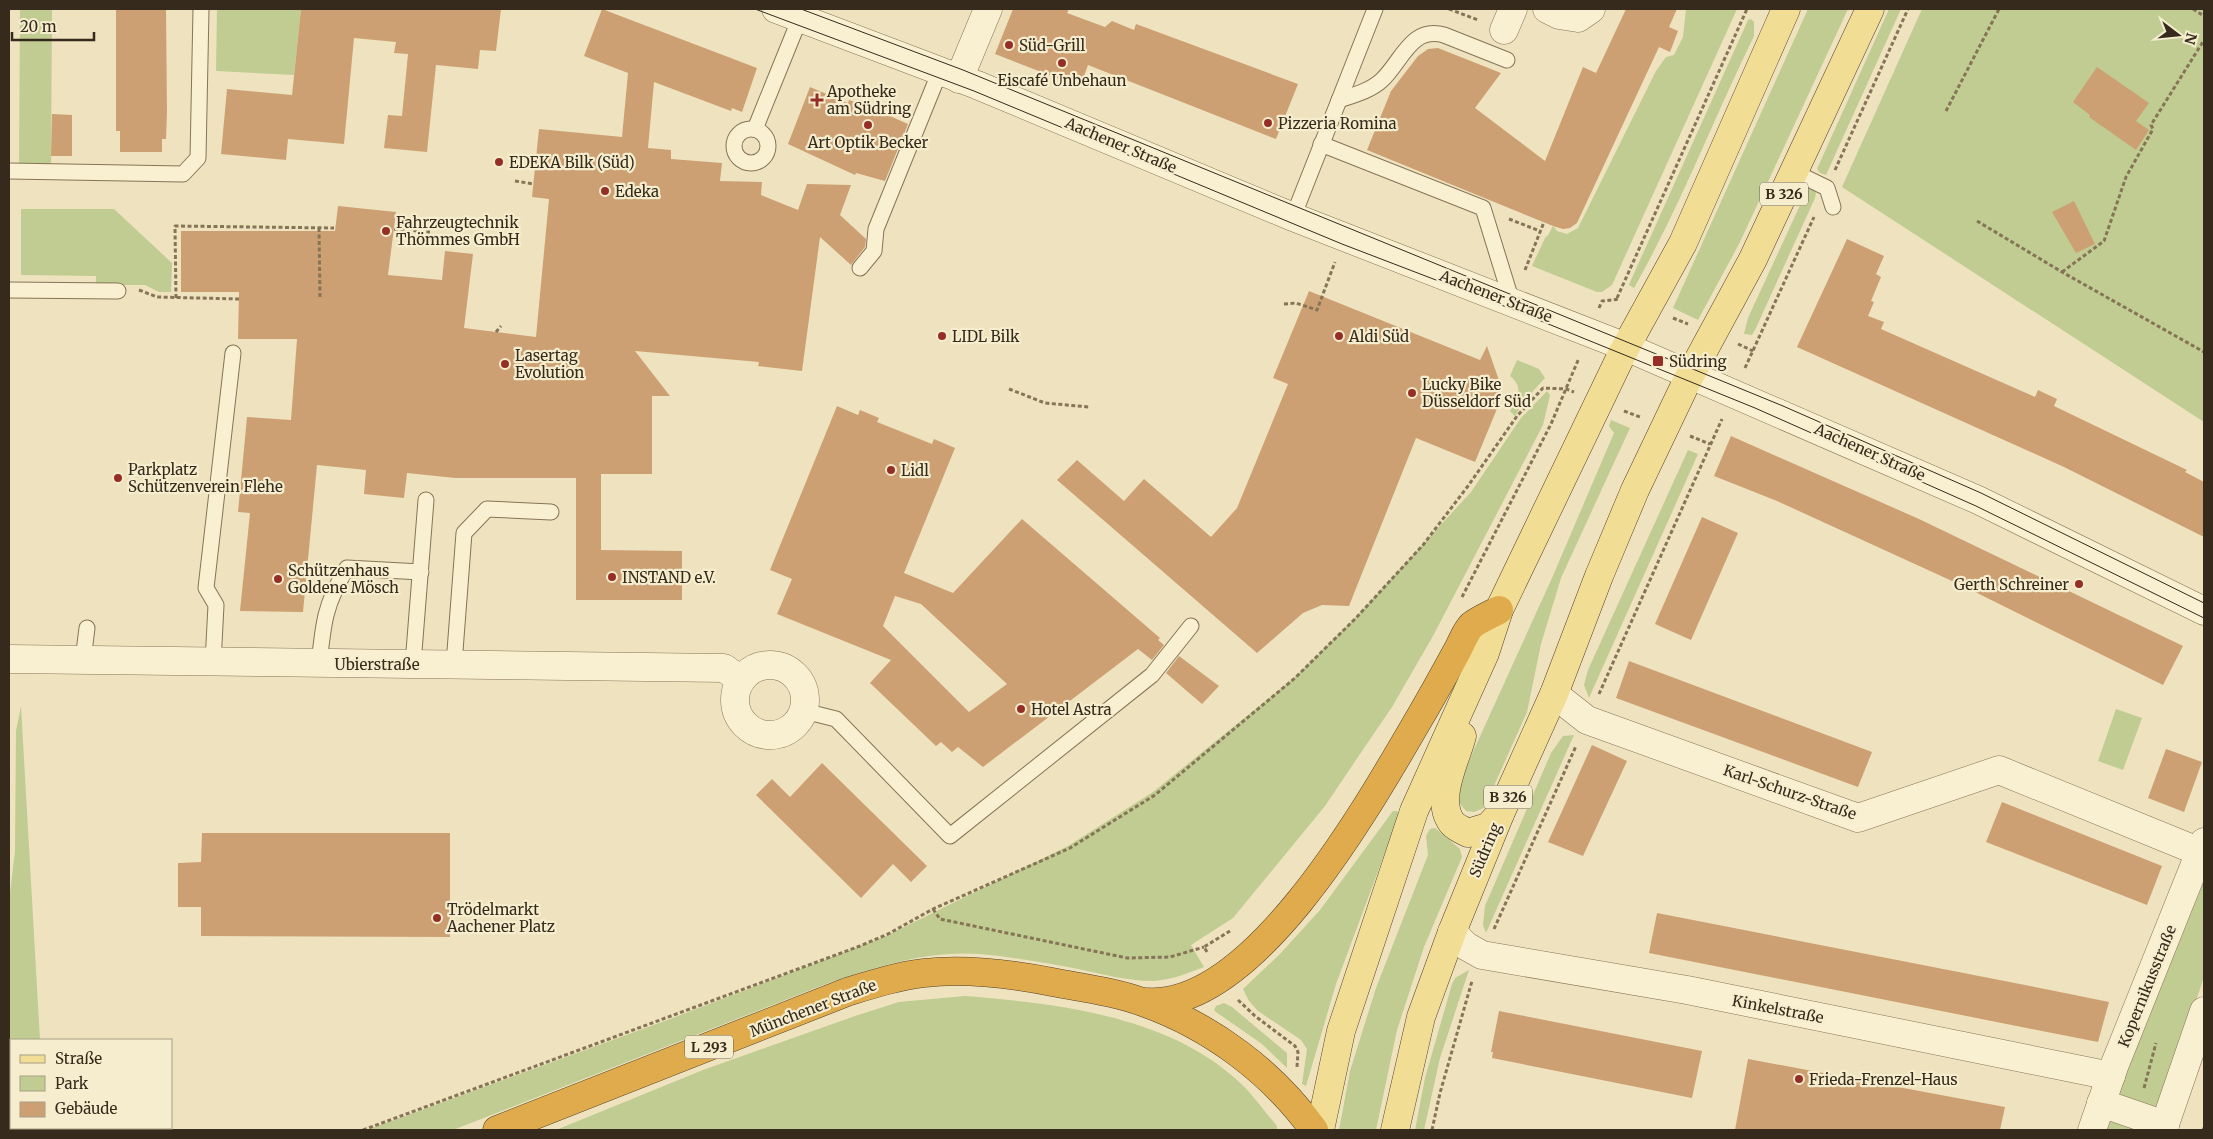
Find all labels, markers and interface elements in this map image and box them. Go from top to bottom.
scale bar [12,10,95,42]
north arrow [2153,10,2203,60]
text: 20 m [20,17,57,36]
text: N [2180,31,2201,46]
place label: Süd-Grill [1019,36,1085,55]
marker: Süd-Grill [1003,39,1015,51]
marker: Eiscafé Unbehaun [1056,57,1068,69]
place label: Eiscafé Unbehaun [997,71,1127,90]
place label: Apotheke am Südring [826,82,911,118]
marker: Apotheke am Südring [811,94,823,106]
street label: Aachener Straße [1062,113,1180,177]
place label: Pizzeria Romina [1278,114,1397,133]
marker: Pizzeria Romina [1262,117,1274,129]
marker: Art Optik Becker [862,119,874,131]
place label: Art Optik Becker [807,133,929,152]
place label: EDEKA Bilk (Süd) [509,153,635,172]
marker: EDEKA Bilk (Süd) [493,156,505,168]
place label: Edeka [615,182,659,201]
road number: B 326 [1760,182,1808,205]
marker: Edeka [599,185,611,197]
place label: Fahrzeugtechnik Thömmes GmbH [396,213,520,249]
marker: Fahrzeugtechnik Thömmes GmbH [380,225,392,237]
street label: Aachener Straße [1436,265,1555,326]
place label: LIDL Bilk [952,327,1020,346]
place label: Aldi Süd [1348,327,1409,346]
marker: LIDL Bilk [936,330,948,342]
marker: Aldi Süd [1333,330,1345,342]
place label: Lasertag Evolution [515,346,584,382]
place label: Südring [1669,352,1727,371]
marker: Südring [1651,354,1665,368]
marker: Lasertag Evolution [499,358,511,370]
place label: Lucky Bike Düsseldorf Süd [1422,375,1531,411]
marker: Lucky Bike Düsseldorf Süd [1406,387,1418,399]
street label: Aachener Straße [1811,419,1928,485]
place label: Parkplatz Schützenverein Flehe [128,460,283,496]
place label: Lidl [901,461,929,480]
marker: Lidl [885,464,897,476]
marker: Parkplatz Schützenverein Flehe [112,472,124,484]
place label: Schützenhaus Goldene Mösch [288,561,399,597]
place label: INSTAND e.V. [622,568,716,587]
marker: INSTAND e.V. [606,571,618,583]
marker: Schützenhaus Goldene Mösch [272,573,284,585]
place label: Gerth Schreiner [1954,575,2069,594]
marker: Gerth Schreiner [2073,578,2085,590]
street label: Ubierstraße [334,655,420,674]
place label: Hotel Astra [1031,700,1112,719]
marker: Hotel Astra [1015,703,1027,715]
street label: Karl-Schurz-Straße [1721,760,1859,824]
road number: B 326 [1484,786,1532,809]
street label: Südring [1465,820,1505,880]
place label: Trödelmarkt Aachener Platz [446,900,555,936]
marker: Trödelmarkt Aachener Platz [431,912,443,924]
street label: Kopernikusstraße [2114,922,2180,1050]
street label: Münchener Straße [747,975,879,1041]
street label: Kinkelstraße [1731,991,1826,1027]
road number: L 293 [685,1036,733,1058]
legend [10,1039,172,1129]
text: Straße [55,1049,102,1068]
place label: Frieda-Frenzel-Haus [1809,1070,1958,1089]
marker: Frieda-Frenzel-Haus [1793,1073,1805,1085]
text: Park [55,1074,89,1093]
text: Gebäude [55,1099,118,1118]

